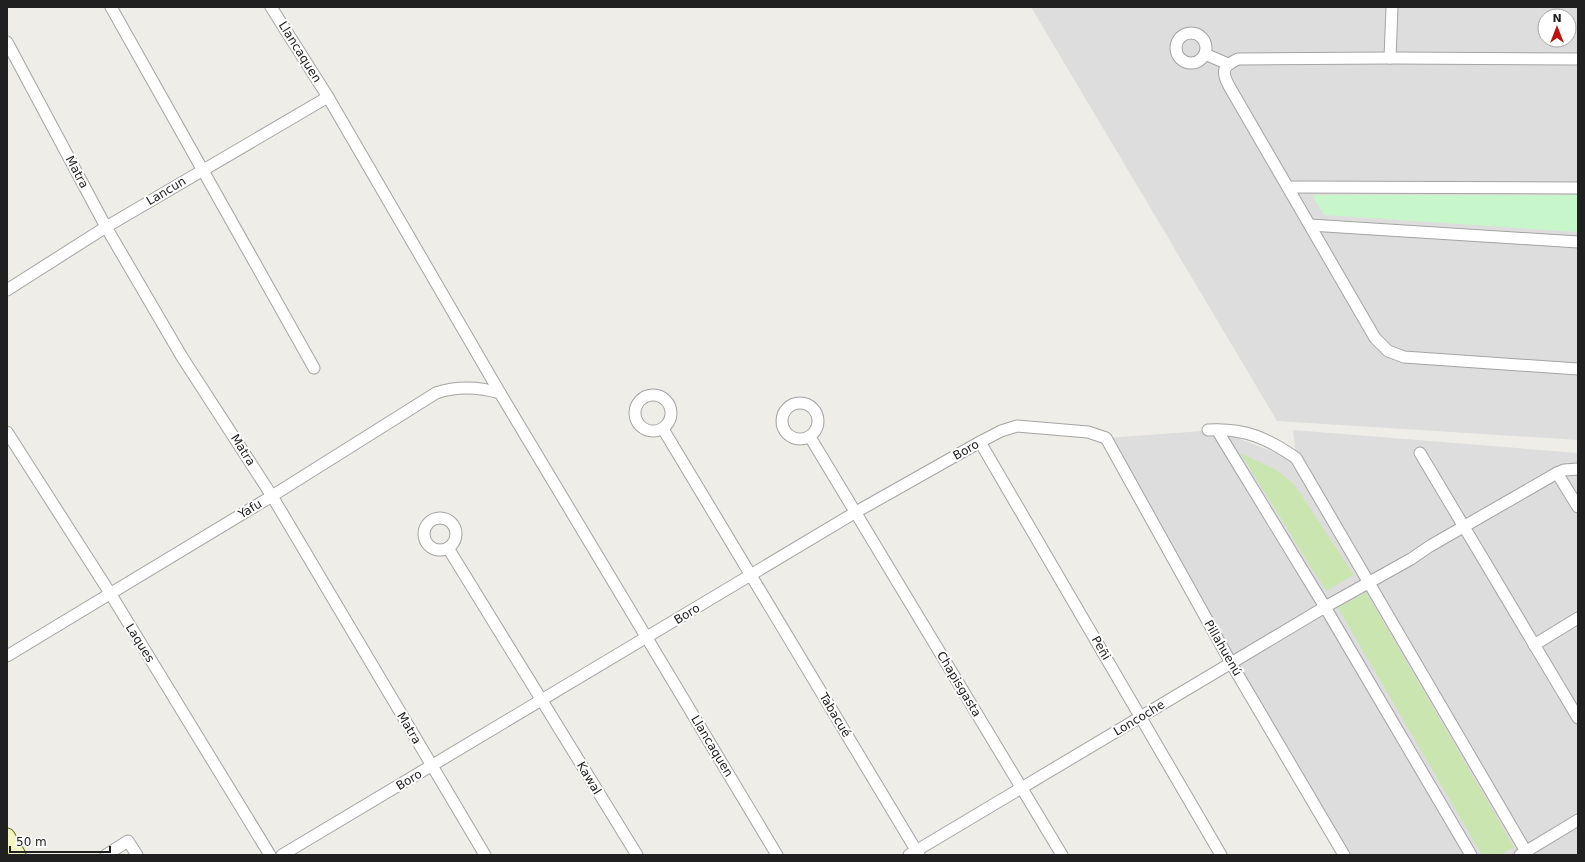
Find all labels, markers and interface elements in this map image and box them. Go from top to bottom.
north arrow [1537,8,1577,48]
text: N [1552,12,1562,25]
street label: Llancaquen [276,19,324,85]
street label: Matra [63,153,91,191]
street label: Lancun [144,174,188,208]
street label: Matra [228,432,258,468]
street label: Boro [951,437,981,463]
street label: Yafu [235,497,264,522]
street label: Boro [672,601,702,627]
street label: Pillahuenú [1201,618,1245,678]
street label: Laques [123,621,157,665]
street label: Peñi [1089,634,1113,662]
street label: Chapisgasta [934,649,984,719]
street label: Tabacué [816,689,854,740]
street label: Loncoche [1111,697,1167,739]
street label: Matra [394,710,424,746]
street label: Llancaquen [688,713,736,779]
street label: Kawal [574,759,604,797]
street label: Boro [394,767,424,793]
scale bar [10,828,110,854]
text: 50 m [16,835,47,849]

